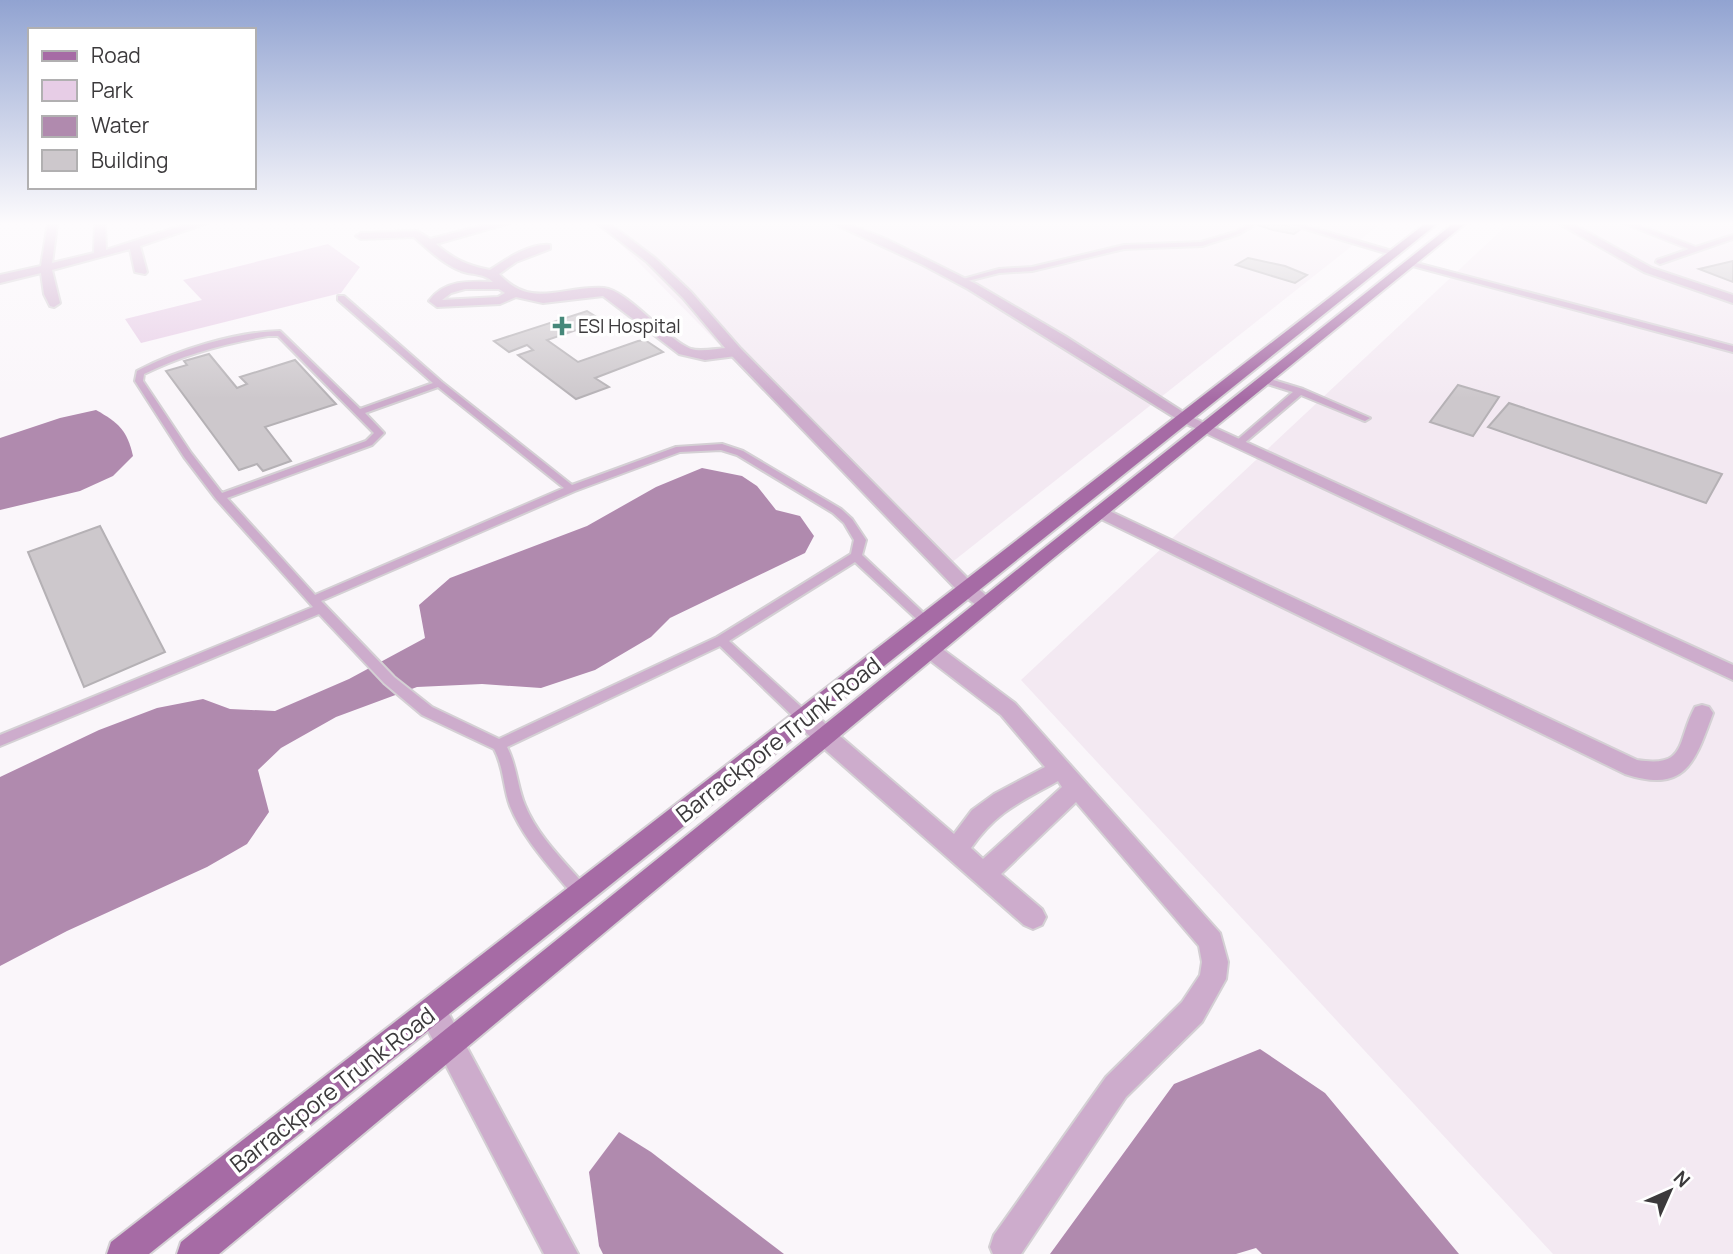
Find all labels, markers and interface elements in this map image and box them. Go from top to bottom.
legend [28,28,256,189]
text: Road [91,41,141,69]
text: Park [91,76,133,104]
text: Water [91,111,150,139]
text: Building [91,146,168,174]
place label: ESI Hospital [578,313,681,339]
marker: ESI Hospital [552,316,572,336]
street label: Barrackpore Trunk Road [669,649,887,829]
street label: Barrackpore Trunk Road [223,999,441,1179]
north arrow [1635,1156,1705,1226]
text: N [1668,1165,1696,1193]

